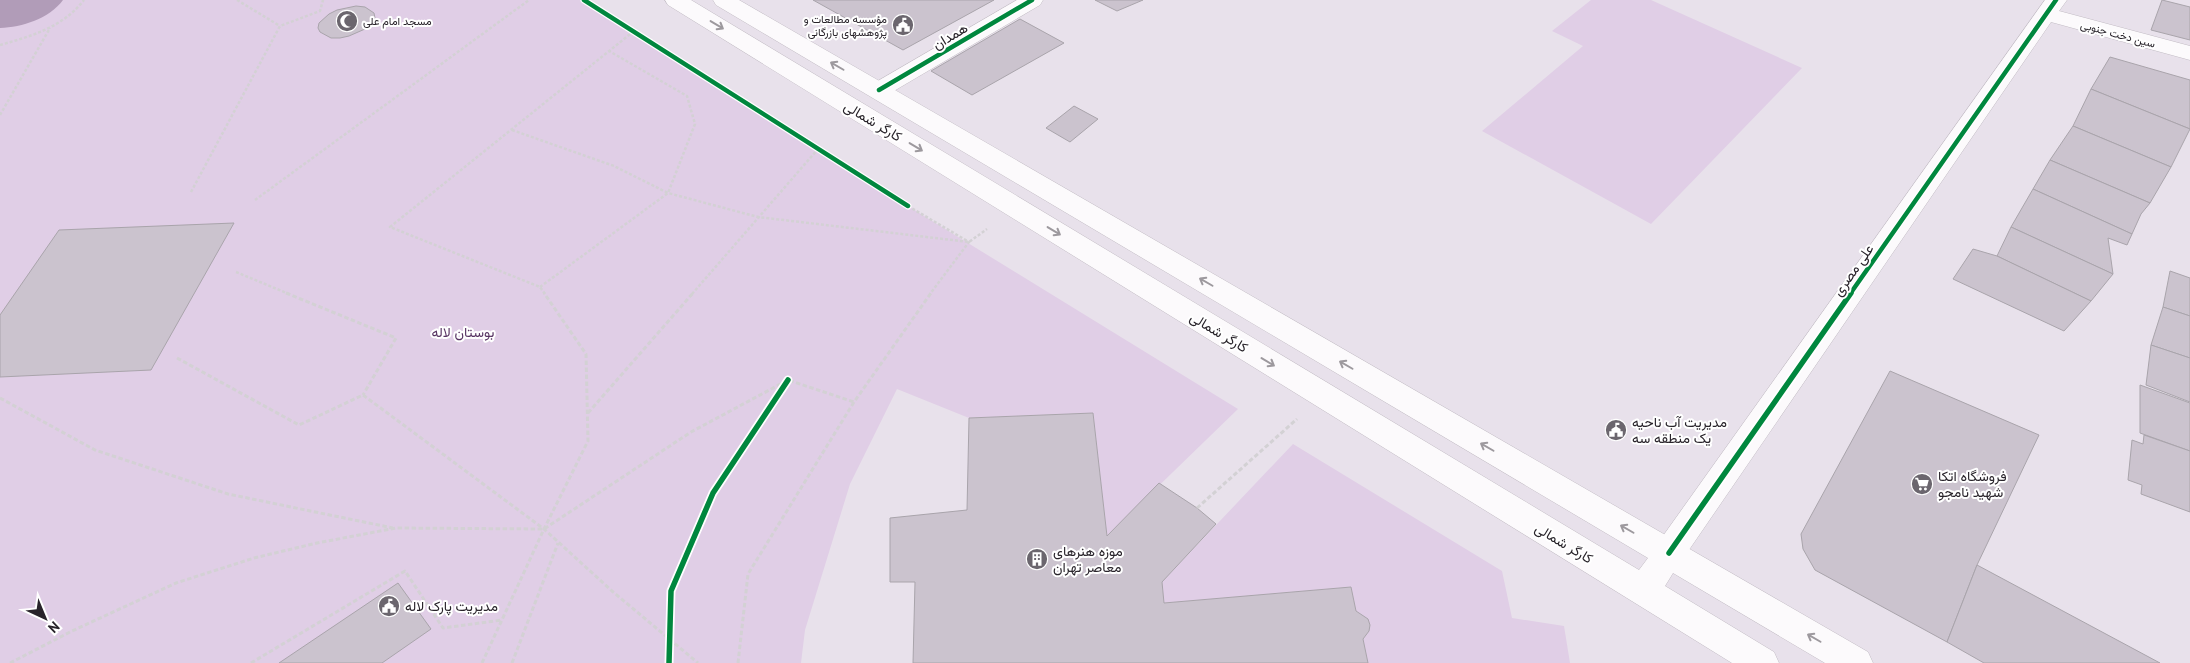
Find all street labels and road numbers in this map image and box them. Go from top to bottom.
street label: سین دخت جنوبی [2079,17,2157,51]
street label: همدان [929,18,971,53]
street label: کارگر شمالی [841,97,905,145]
street label: علی مصری [1829,241,1877,299]
street label: کارگر شمالی [1187,308,1251,356]
street label: کارگر شمالی [1532,519,1596,567]

